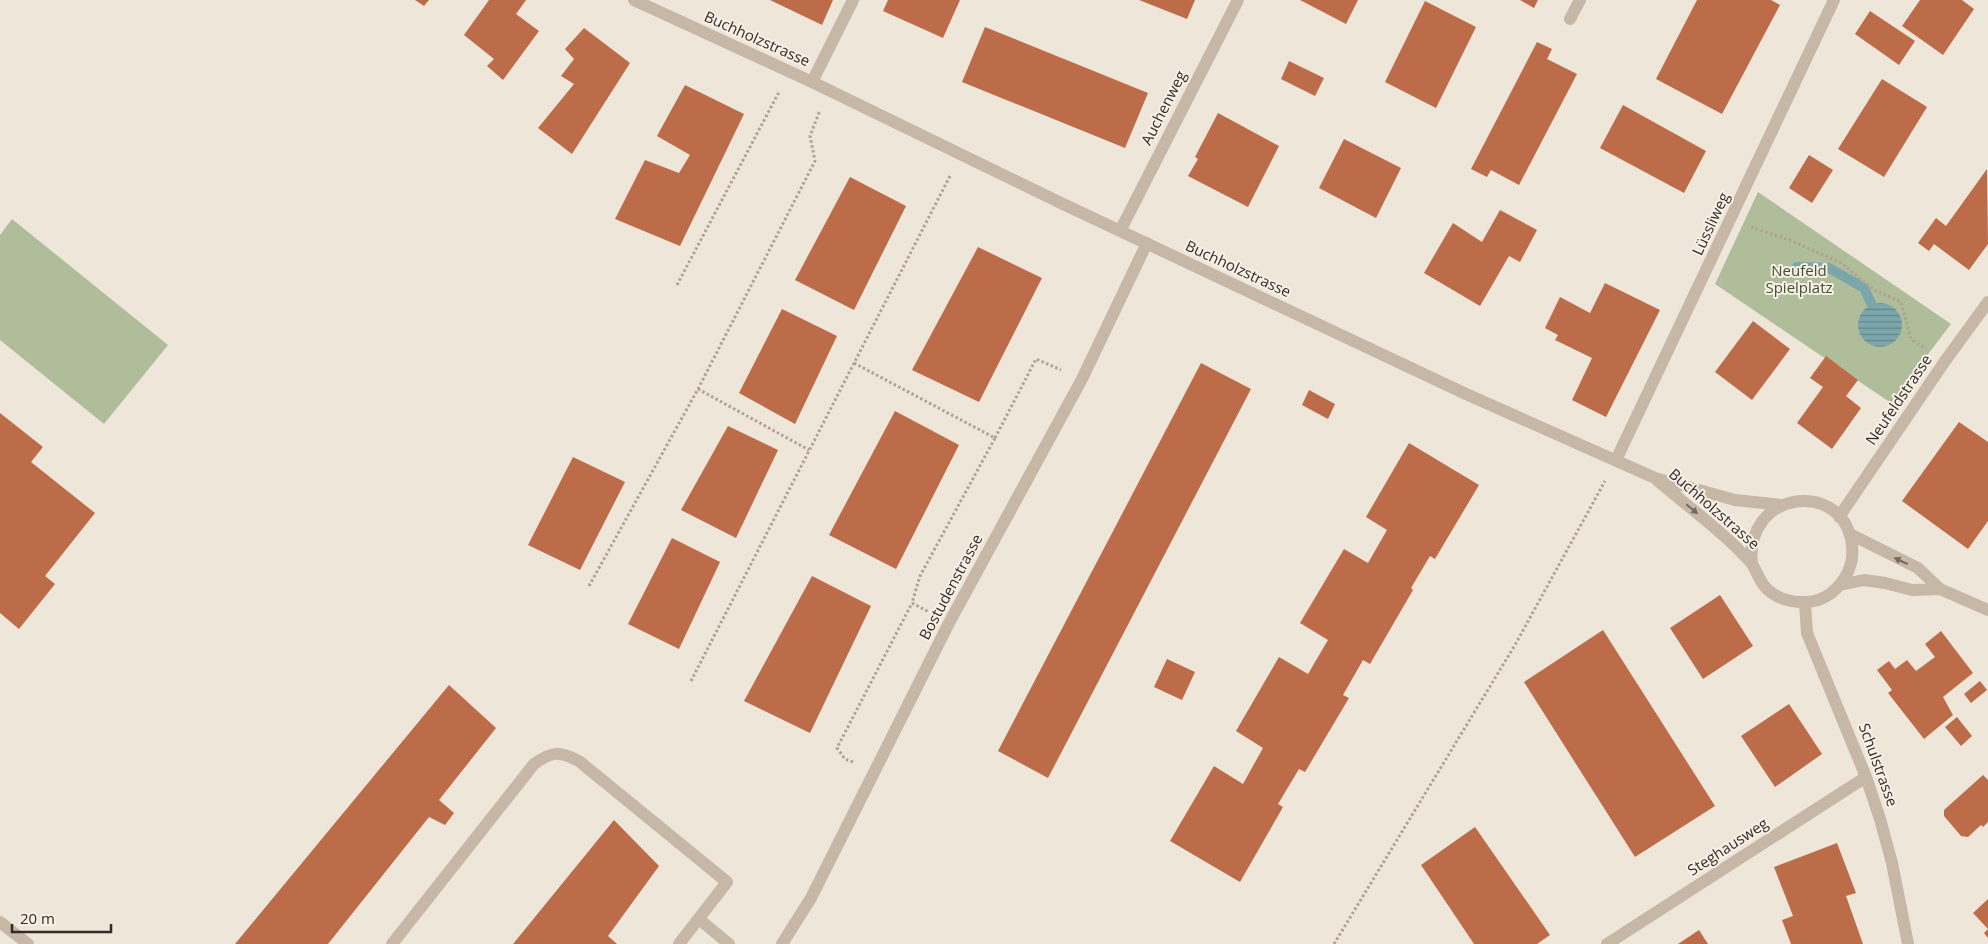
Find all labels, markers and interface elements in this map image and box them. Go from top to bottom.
street label: Buchholzstrasse [701,6,814,70]
street label: Auchenweg [1136,67,1190,148]
street label: Lüssliweg [1687,189,1733,258]
street label: Buchholzstrasse [1183,235,1294,301]
park label: Neufeld Spielplatz [1765,260,1833,297]
street label: Neufeldstrasse [1861,350,1936,449]
street label: Buchholzstrasse [1665,463,1764,553]
one-way arrow [1686,503,1698,514]
street label: Bostudenstrasse [914,530,986,643]
one-way arrow [1894,557,1908,565]
street label: Schulstrasse [1855,720,1903,809]
street label: Steghausweg [1683,813,1772,880]
scale bar [12,902,111,934]
text: 20 m [20,908,55,928]

